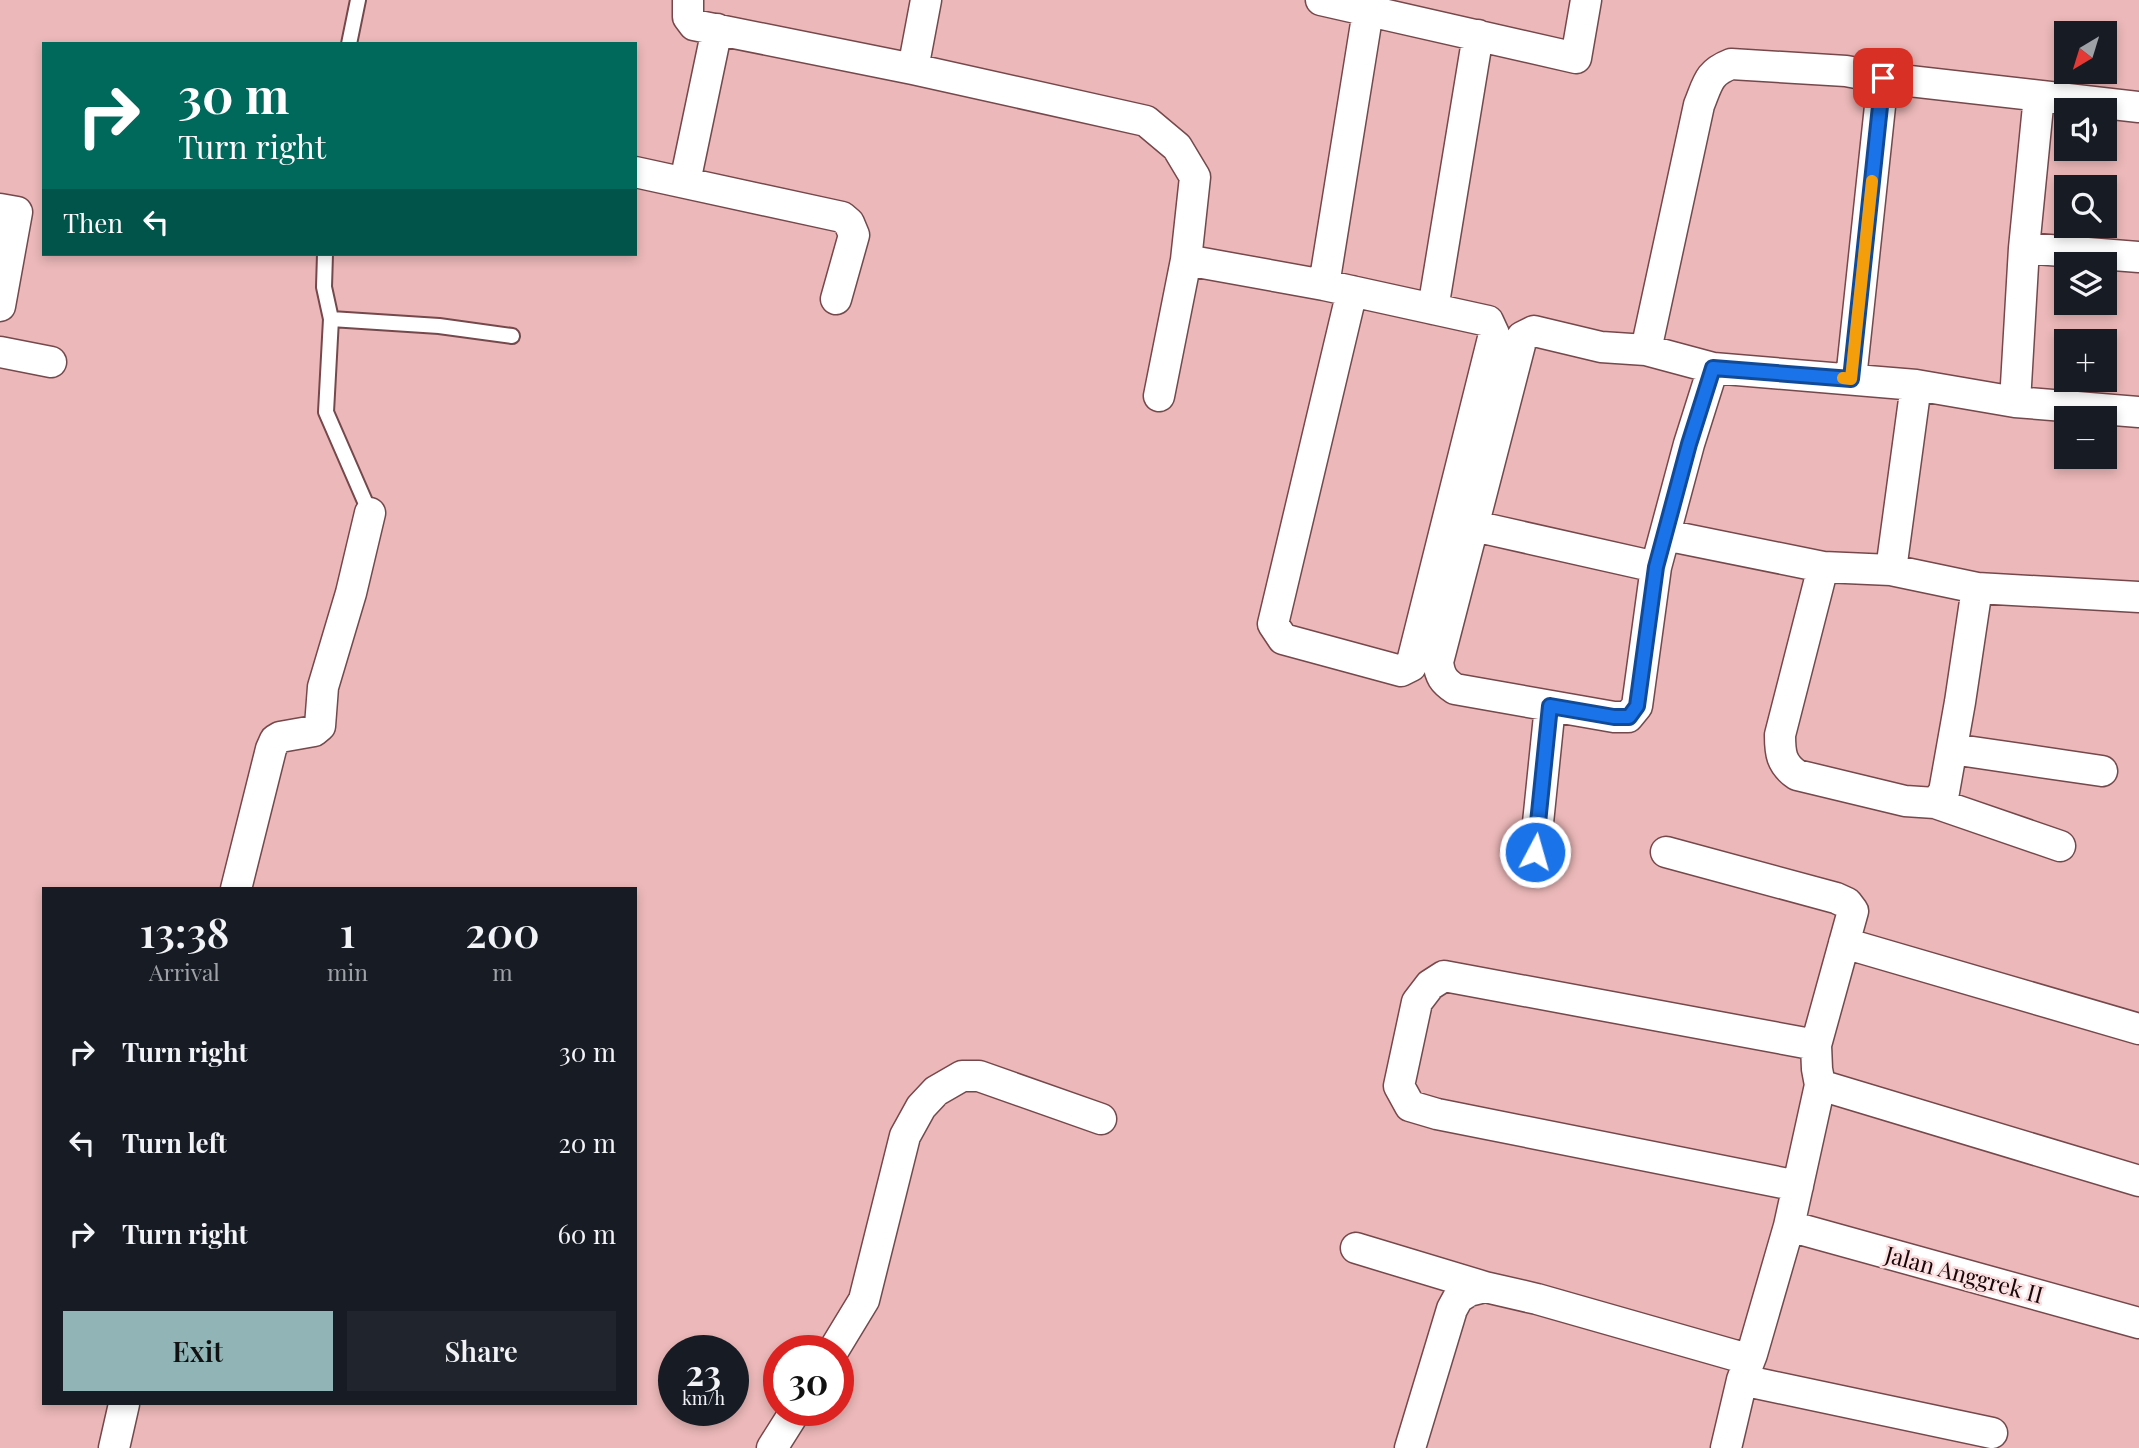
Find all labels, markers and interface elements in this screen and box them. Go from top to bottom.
north arrow [2054,21,2118,84]
map controls [2054,21,2117,469]
pin [1853,48,1913,108]
icon: arrive [1864,59,1902,97]
text: 30 m [178,61,289,126]
icon: right [63,70,154,161]
button: sound [2054,98,2117,161]
text: Turn right [178,124,326,167]
button: search [2054,175,2117,238]
icon: left [137,203,175,241]
text: Then [63,205,123,240]
button: layers [2054,252,2117,315]
button: + [2054,329,2117,392]
button: − [2054,406,2117,469]
position arrow [1498,815,1572,889]
text: 13:38 [139,903,230,959]
text: 1 [339,903,355,959]
text: 200 [465,903,540,959]
text: Arrival [149,956,220,987]
text: min [327,956,368,987]
text: m [492,956,513,987]
icon: right [63,1033,101,1071]
text: Turn right [122,1034,248,1069]
text: 30 m [559,1034,616,1069]
icon: left [63,1124,101,1162]
text: Turn left [122,1125,227,1160]
text: 20 m [558,1125,616,1160]
icon: right [63,1215,101,1253]
text: Turn right [122,1216,248,1251]
text: 60 m [557,1216,616,1251]
street label: Jalan Anggrek II [1881,1237,2047,1310]
button: Exit [63,1311,333,1391]
button: Share [347,1311,616,1391]
speed limit sign: 30 [763,1335,854,1426]
text: 23 [686,1348,721,1395]
text: km/h [682,1386,725,1410]

